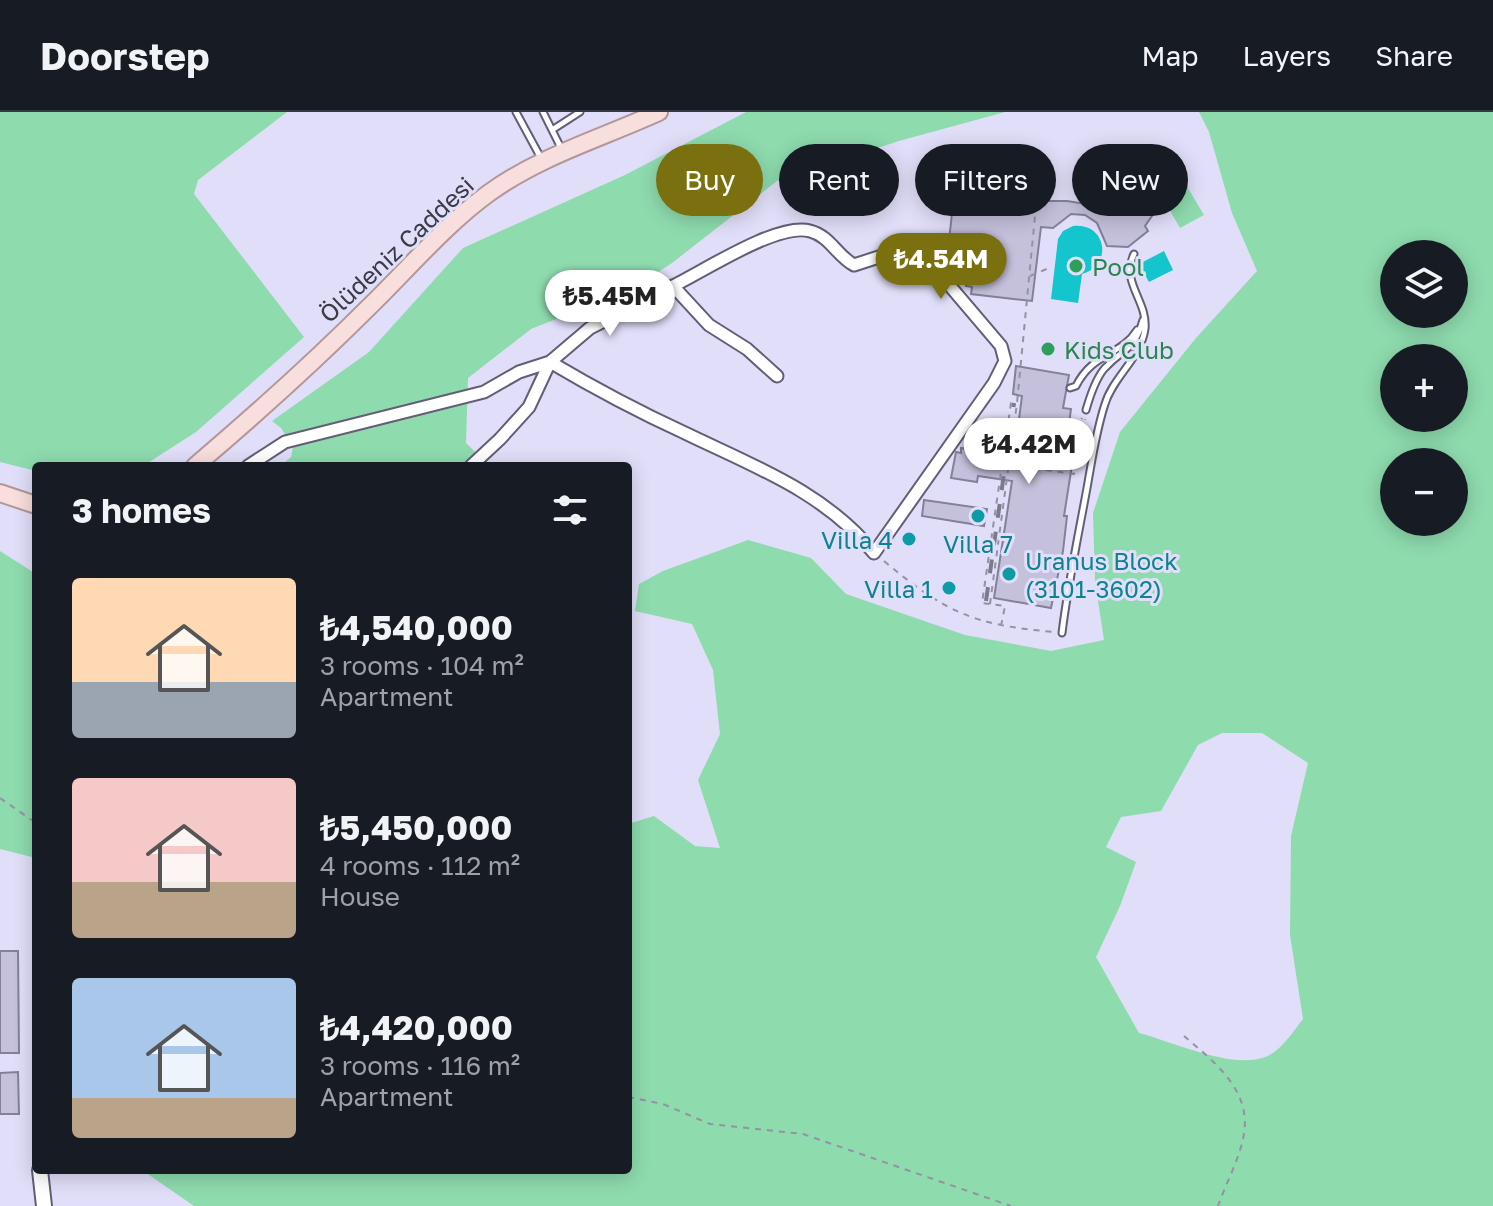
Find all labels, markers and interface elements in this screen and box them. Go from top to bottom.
text: Doorstep [40,33,210,78]
text: Map [1141,39,1199,72]
text: Layers [1243,39,1331,72]
text: Share [1375,39,1453,72]
chip: Buy [656,144,763,216]
chip: Rent [779,144,899,216]
chip: Filters [915,144,1056,216]
chip: New [1072,144,1188,216]
street label: Ölüdeniz Caddesi [313,170,479,328]
pin: ₺4.54M [876,233,1006,301]
map controls [1380,240,1468,536]
button: layers [1380,240,1468,328]
text: ₺4.54M [894,243,988,274]
place label: Pool [1092,252,1144,281]
marker: Pool [1067,257,1085,275]
pin: ₺5.45M [545,270,675,338]
text: ₺5.45M [563,280,657,311]
place label: Kids Club [1064,335,1174,364]
marker: Kids Club [1039,340,1057,358]
button: + [1380,344,1468,432]
pin: ₺4.42M [964,418,1094,486]
text: ₺4.42M [982,428,1076,459]
button: − [1380,448,1468,536]
icon: filters [548,488,592,532]
text: 3 homes [72,490,211,530]
marker: Villa 7 [969,507,987,525]
place label: Villa 4 [821,525,893,554]
place label: Villa 7 [943,529,1013,558]
marker: Villa 4 [900,530,918,548]
place label: Uranus Block (3101-3602) [1025,546,1178,603]
marker: Uranus Block (3101-3602) [1000,565,1018,583]
place label: Villa 1 [864,574,933,603]
marker: Villa 1 [940,579,958,597]
text: ₺4,540,000 [320,607,513,647]
icon: home [136,610,232,706]
text: 3 rooms · 104 m² [320,650,524,681]
text: Apartment [320,681,453,712]
text: ₺5,450,000 [320,807,512,847]
icon: home [136,810,232,906]
text: 4 rooms · 112 m² [320,850,520,881]
text: House [320,881,400,912]
text: ₺4,420,000 [320,1007,513,1047]
icon: home [136,1010,232,1106]
text: 3 rooms · 116 m² [320,1050,520,1081]
text: Apartment [320,1081,453,1112]

